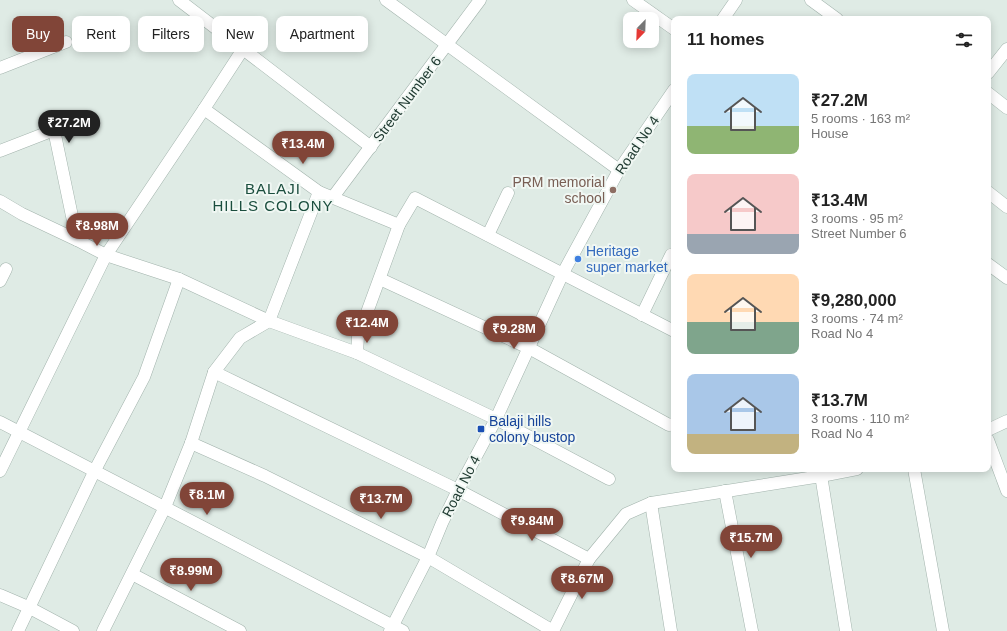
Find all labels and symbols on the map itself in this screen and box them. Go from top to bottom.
north arrow [623,12,659,48]
street label: Street Number 6 [370,53,444,145]
pin: ₹27.2M [36,110,102,144]
street label: Road No 4 [612,113,662,177]
pin: ₹13.4M [270,131,336,165]
place label: PRM memorial school [512,174,605,206]
district label: BALAJI HILLS COLONY [212,180,334,214]
marker: PRM memorial school [608,185,618,195]
pin: ₹8.98M [64,213,130,247]
place label: Heritage super market [586,243,668,275]
marker: Heritage super market [573,254,583,264]
pin: ₹12.4M [334,310,400,344]
pin: ₹9.28M [481,316,547,350]
place label: Balaji hills colony bustop [489,413,576,445]
marker: Balaji hills colony bustop [476,424,486,434]
street label: Road No 4 [439,452,483,519]
pin: ₹8.1M [179,482,235,516]
pin: ₹13.7M [348,486,414,520]
pin: ₹9.84M [499,508,565,542]
pin: ₹15.7M [718,525,784,559]
pin: ₹8.99M [158,558,224,592]
pin: ₹8.67M [549,566,615,600]

